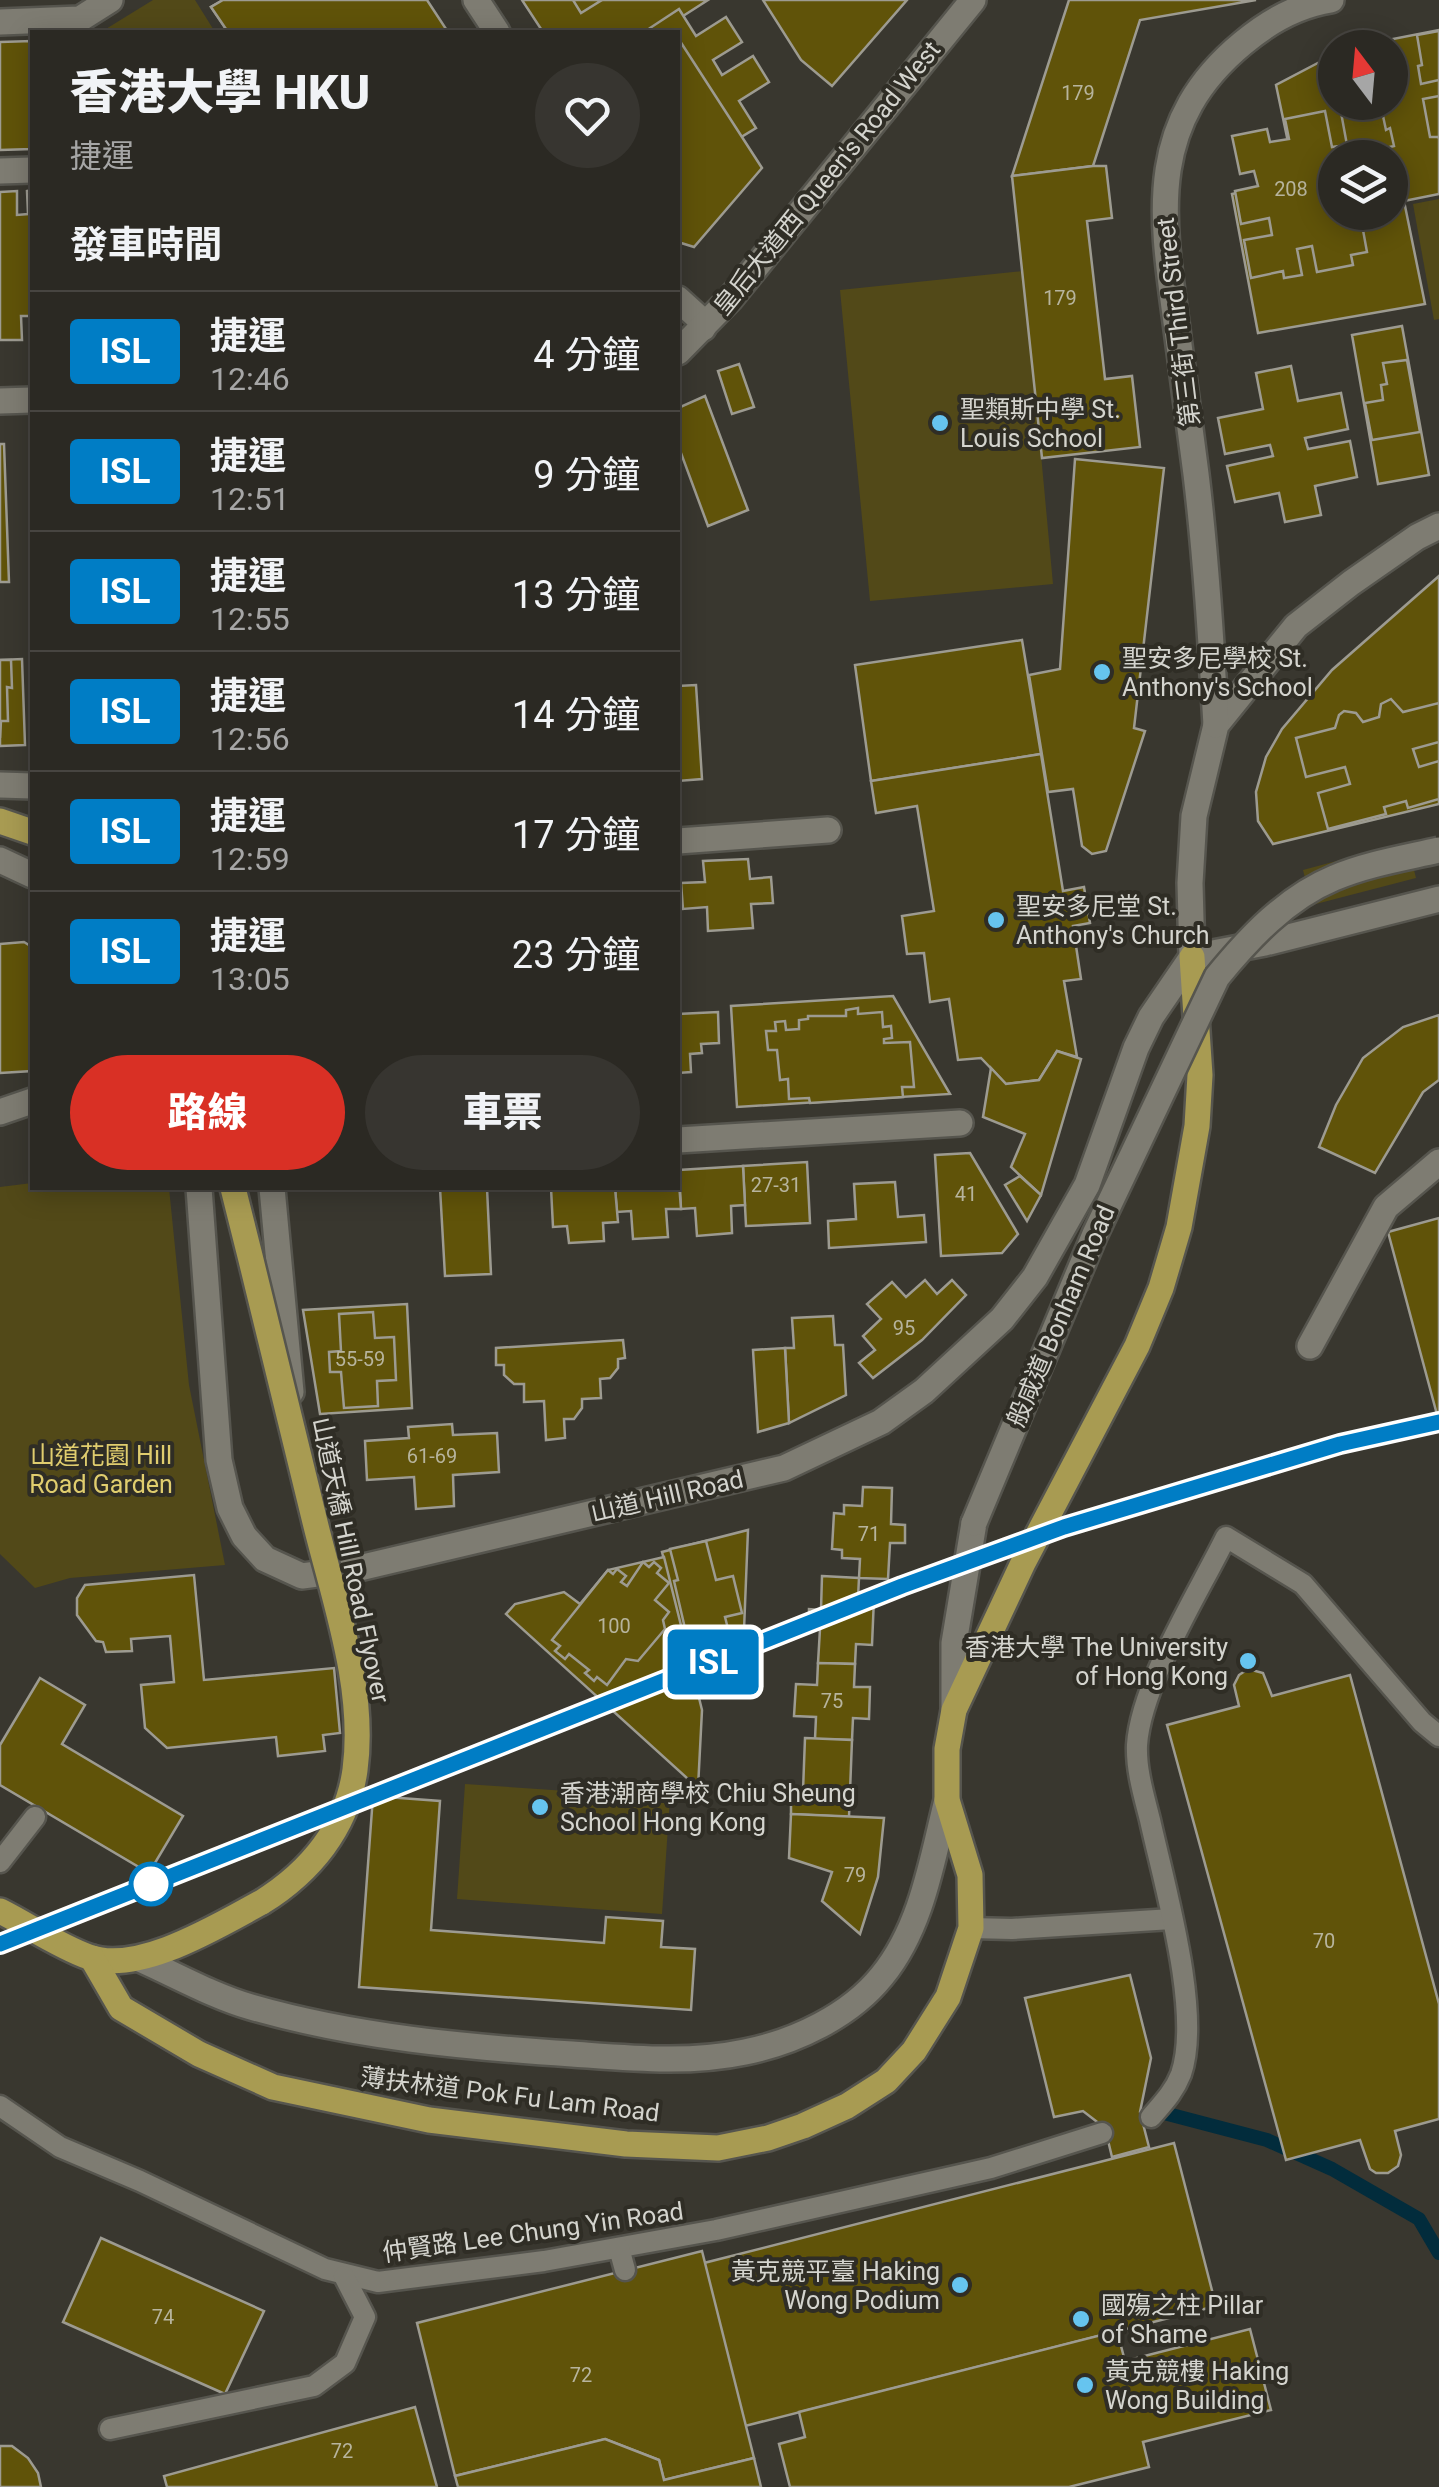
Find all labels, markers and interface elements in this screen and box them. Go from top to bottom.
north arrow [1318,30,1408,120]
map controls [1318,30,1408,230]
street label: 皇后大道西 Queen's Road West [708,35,946,321]
button: heart [535,63,640,168]
text: 香港大學 HKU [70,64,370,121]
house number: 179 [1061,81,1095,105]
text: 捷運 [70,137,134,175]
button: layers [1318,140,1408,230]
house number: 208 [1274,177,1308,201]
street label: 第三街 Third Street [1151,216,1205,428]
text: 發車時間 [70,223,222,267]
house number: 179 [1043,286,1077,310]
text: 捷運 [210,314,286,358]
text: ISL [100,331,150,372]
text: 4 分鐘 [533,333,640,377]
text: 12:46 [210,360,290,398]
place label: 聖類斯中學 St. Louis School [960,395,1121,453]
marker: 聖類斯中學 St. Louis School [929,412,951,434]
text: 捷運 [210,434,286,478]
text: ISL [100,451,150,492]
text: 9 分鐘 [533,453,640,497]
text: 12:51 [210,480,290,518]
text: 捷運 [210,554,286,598]
text: ISL [100,571,150,612]
text: 13 分鐘 [512,573,640,617]
text: 12:55 [210,600,290,638]
place label: 聖安多尼學校 St. Anthony's School [1122,644,1313,702]
marker: 聖安多尼學校 St. Anthony's School [1091,661,1113,683]
text: 捷運 [210,674,286,718]
text: ISL [100,691,150,732]
text: 14 分鐘 [512,693,640,737]
text: 12:56 [210,720,290,758]
text: 捷運 [210,794,286,838]
text: ISL [100,811,150,852]
text: 17 分鐘 [512,813,640,857]
text: 12:59 [210,840,290,878]
place label: 聖安多尼堂 St. Anthony's Church [1016,892,1210,950]
marker: 聖安多尼堂 St. Anthony's Church [985,909,1007,931]
text: 捷運 [210,914,286,958]
text: ISL [100,931,150,972]
text: 23 分鐘 [512,933,640,977]
text: 13:05 [210,960,290,998]
button: 路線 [70,1055,345,1170]
button: 車票 [365,1055,640,1170]
house number: 27-31 [751,1173,801,1197]
house number: 41 [955,1182,977,1206]
street label: 般咸道 Bonham Road [1001,1201,1121,1431]
house number: 95 [893,1316,915,1340]
house number: 55-59 [335,1347,385,1371]
street label: 山道天橋 Hill Road Flyover [307,1414,396,1706]
park label: 山道花園 Hill Road Garden [29,1441,173,1499]
house number: 61-69 [407,1444,457,1468]
street label: 山道 Hill Road [588,1464,746,1528]
house number: 71 [858,1522,880,1546]
house number: 100 [597,1614,631,1638]
line badge: ISL [656,1630,770,1694]
place label: 香港大學 The University of Hong Kong [965,1633,1228,1691]
text: ISL [688,1642,738,1683]
marker: 香港大學 The University of Hong Kong [1237,1650,1259,1672]
house number: 75 [821,1689,843,1713]
place label: 香港潮商學校 Chiu Sheung School Hong Kong [560,1779,856,1837]
marker: 香港潮商學校 Chiu Sheung School Hong Kong [529,1796,551,1818]
unlabelled marker [130,1863,172,1905]
house number: 79 [844,1863,866,1887]
house number: 70 [1313,1929,1335,1953]
street label: 薄扶林道 Pok Fu Lam Road [359,2062,661,2128]
street label: 仲賢路 Lee Chung Yin Road [381,2197,685,2267]
place label: 黃克競平臺 Haking Wong Podium [731,2257,940,2315]
marker: 黃克競平臺 Haking Wong Podium [949,2274,971,2296]
place label: 國殤之柱 Pillar of Shame [1101,2291,1264,2349]
house number: 74 [152,2305,174,2329]
marker: 國殤之柱 Pillar of Shame [1070,2308,1092,2330]
place label: 黃克競樓 Haking Wong Building [1105,2357,1289,2415]
house number: 72 [570,2363,592,2387]
marker: 黃克競樓 Haking Wong Building [1074,2374,1096,2396]
house number: 72 [331,2439,353,2463]

